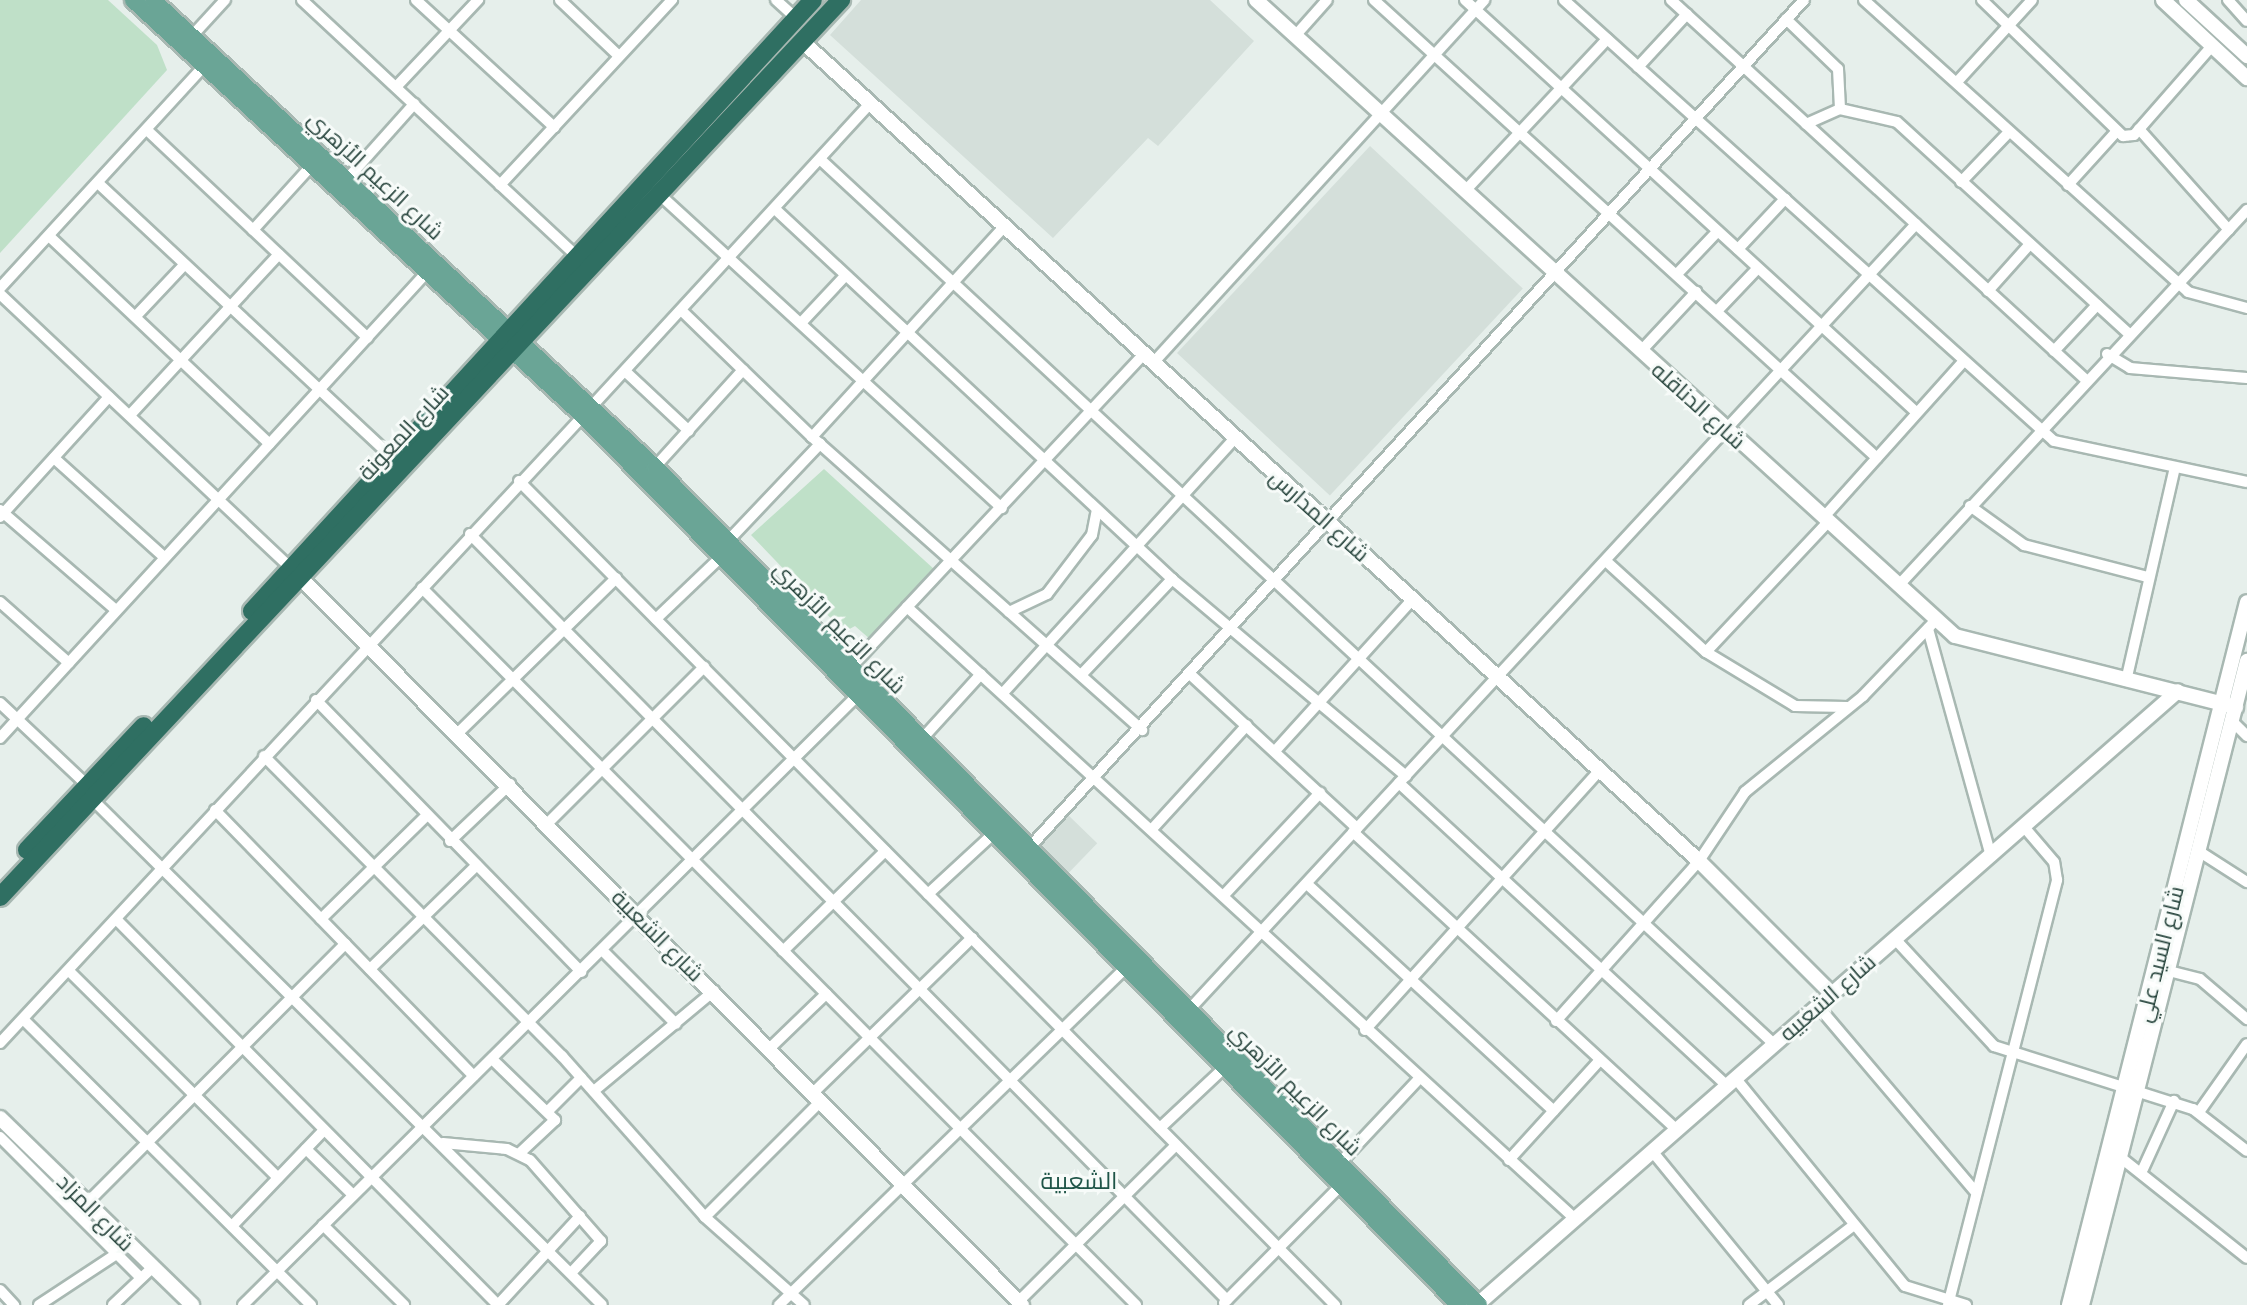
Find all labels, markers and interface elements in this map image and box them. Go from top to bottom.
street label: شارع الزعيم الأزهري [303,105,449,245]
street label: شارع الدناقله [1647,356,1751,454]
street label: شارع المعونة [352,379,454,485]
street label: شارع المدارس [1265,463,1375,567]
street label: شارع الزعيم الأزهري [768,555,912,699]
street label: شارع السيد علي [2129,883,2189,1025]
street label: شارع الشعبية [607,884,709,986]
street label: شارع الشعبيه [1773,948,1881,1046]
street label: شارع الزعيم الأزهري [1224,1017,1368,1161]
district label: الشعبية [1041,1166,1117,1194]
street label: شارع المزاد [52,1168,140,1256]

